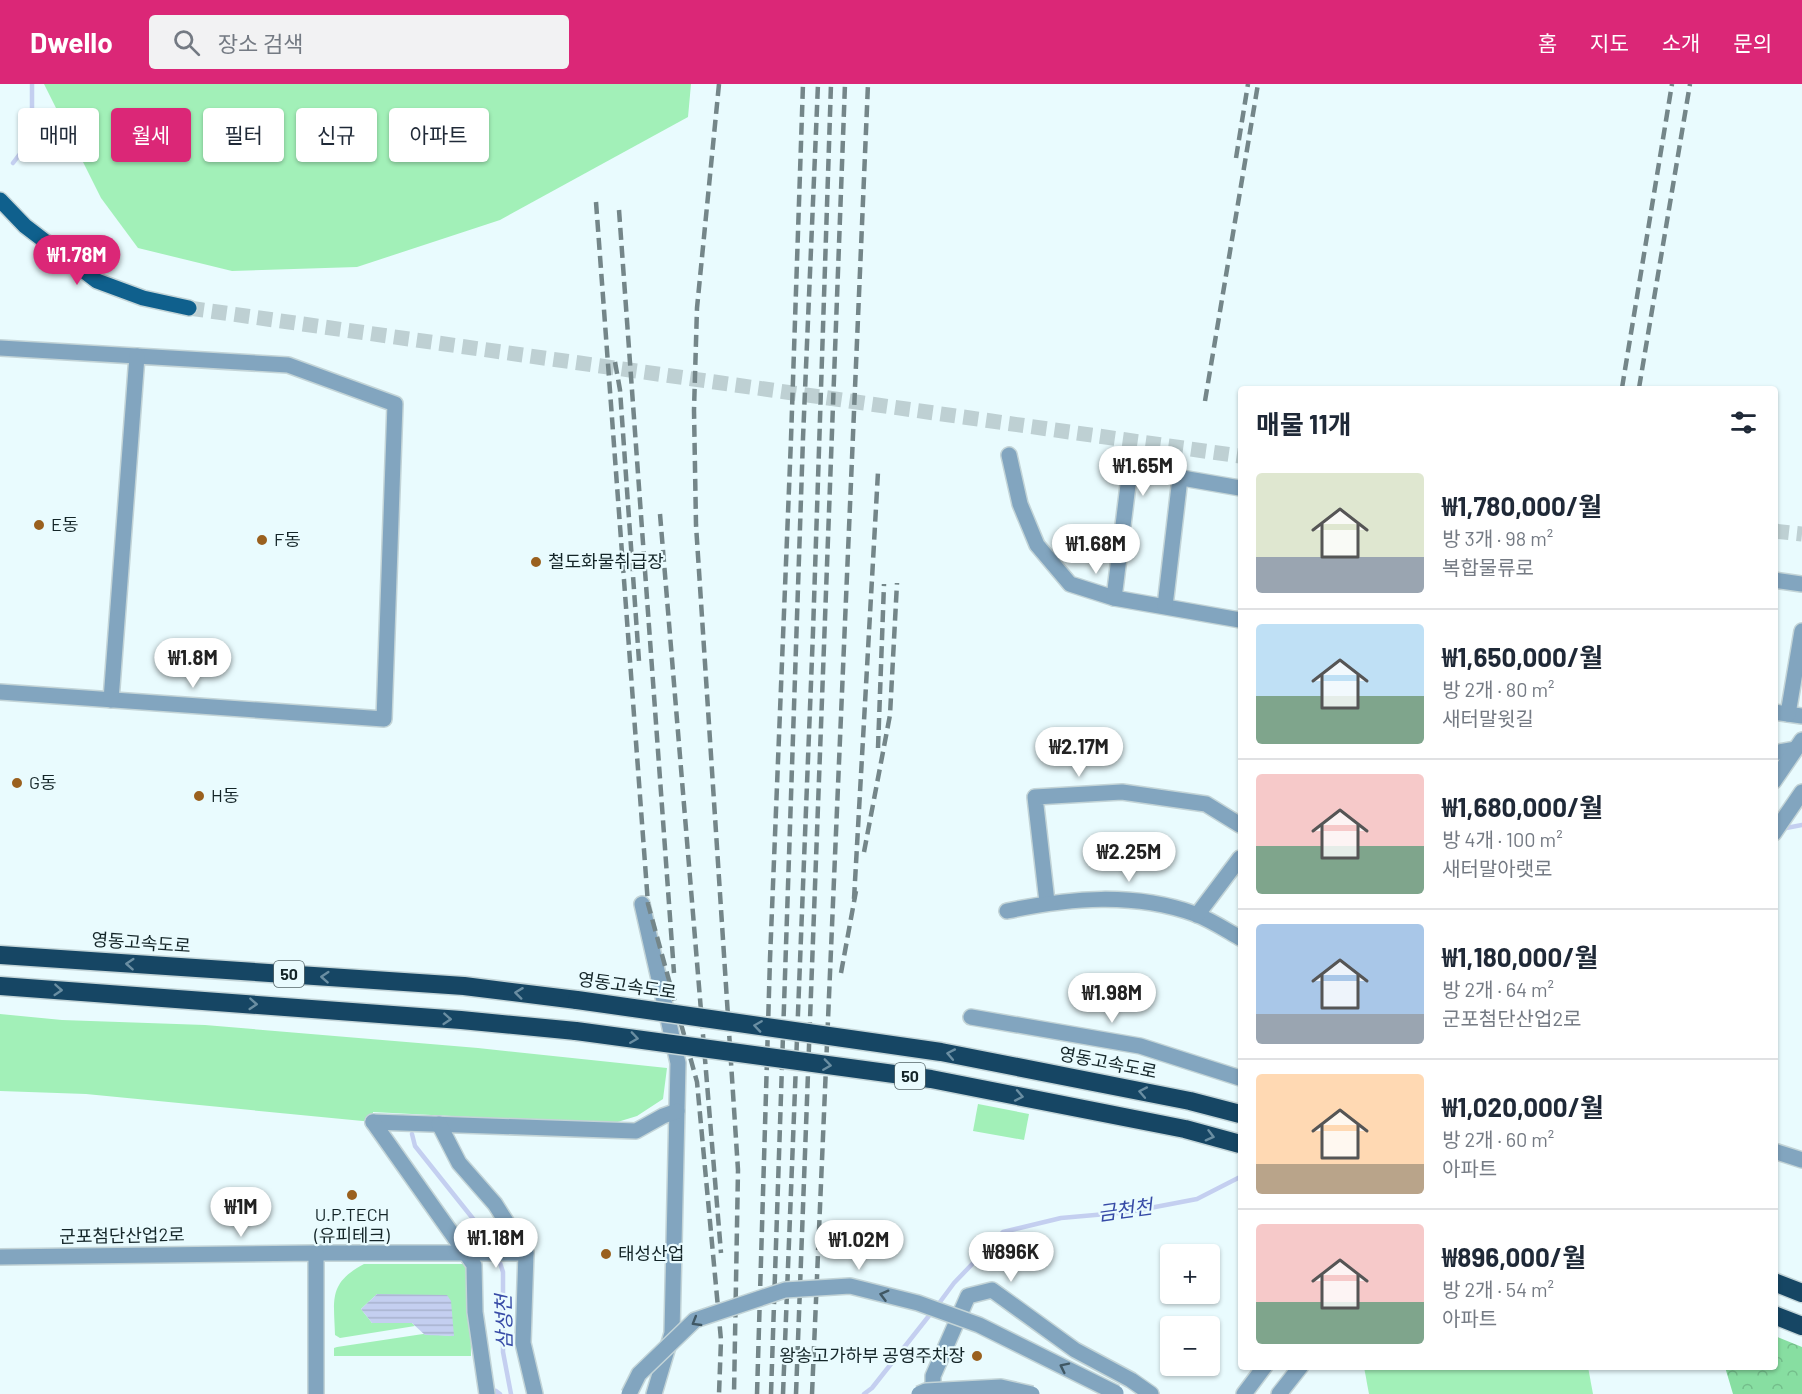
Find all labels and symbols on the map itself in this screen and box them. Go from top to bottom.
pin: ₩1.78M [28,235,126,286]
pin: ₩1.65M [1094,446,1192,497]
place label: E동 [51,513,78,535]
marker: E동 [32,518,46,532]
pin: ₩1.68M [1047,524,1145,575]
place label: F동 [274,528,301,550]
marker: F동 [255,533,269,547]
place label: 철도화물취급장 [548,550,664,572]
marker: 철도화물취급장 [529,555,543,569]
pin: ₩1.8M [151,638,235,689]
pin: ₩2.17M [1030,727,1128,778]
place label: G동 [29,771,57,793]
marker: G동 [10,776,24,790]
place label: H동 [211,784,239,806]
marker: H동 [192,789,206,803]
pin: ₩2.25M [1080,832,1178,883]
street label: 영동고속도로 [91,928,191,956]
one-way arrow [126,957,135,970]
road number: 50 [274,961,304,987]
street label: 영동고속도로 [576,967,678,1003]
one-way arrow [320,970,329,983]
pin: ₩1.98M [1063,973,1161,1024]
one-way arrow [54,983,63,996]
one-way arrow [514,987,523,999]
one-way arrow [248,997,257,1010]
one-way arrow [443,1012,452,1025]
one-way arrow [754,1020,763,1032]
one-way arrow [629,1032,638,1044]
street label: 영동고속도로 [1057,1042,1159,1082]
one-way arrow [947,1048,957,1061]
one-way arrow [822,1058,831,1070]
road number: 50 [895,1063,925,1089]
one-way arrow [1138,1086,1148,1099]
one-way arrow [1014,1089,1024,1102]
one-way arrow [1204,1129,1215,1141]
pin: ₩1M [212,1187,270,1238]
marker: U.P.TECH (유피테크) [345,1188,359,1202]
water label: 금천천 [1096,1193,1156,1225]
place label: U.P.TECH (유피테크) [313,1203,390,1246]
pin: ₩1.18M [447,1218,545,1269]
pin: ₩1.02M [810,1220,908,1271]
street label: 군포첨단산업2로 [59,1223,185,1247]
pin: ₩896K [969,1232,1053,1283]
place label: 태성산업 [618,1242,684,1264]
marker: 태성산업 [599,1247,613,1261]
one-way arrow [879,1289,889,1302]
water label: 삼성천 [490,1292,515,1350]
one-way arrow [692,1315,703,1326]
place label: 왕송고가하부 공영주차장 [779,1344,965,1366]
marker: 왕송고가하부 공영주차장 [970,1349,984,1363]
one-way arrow [1059,1363,1070,1375]

